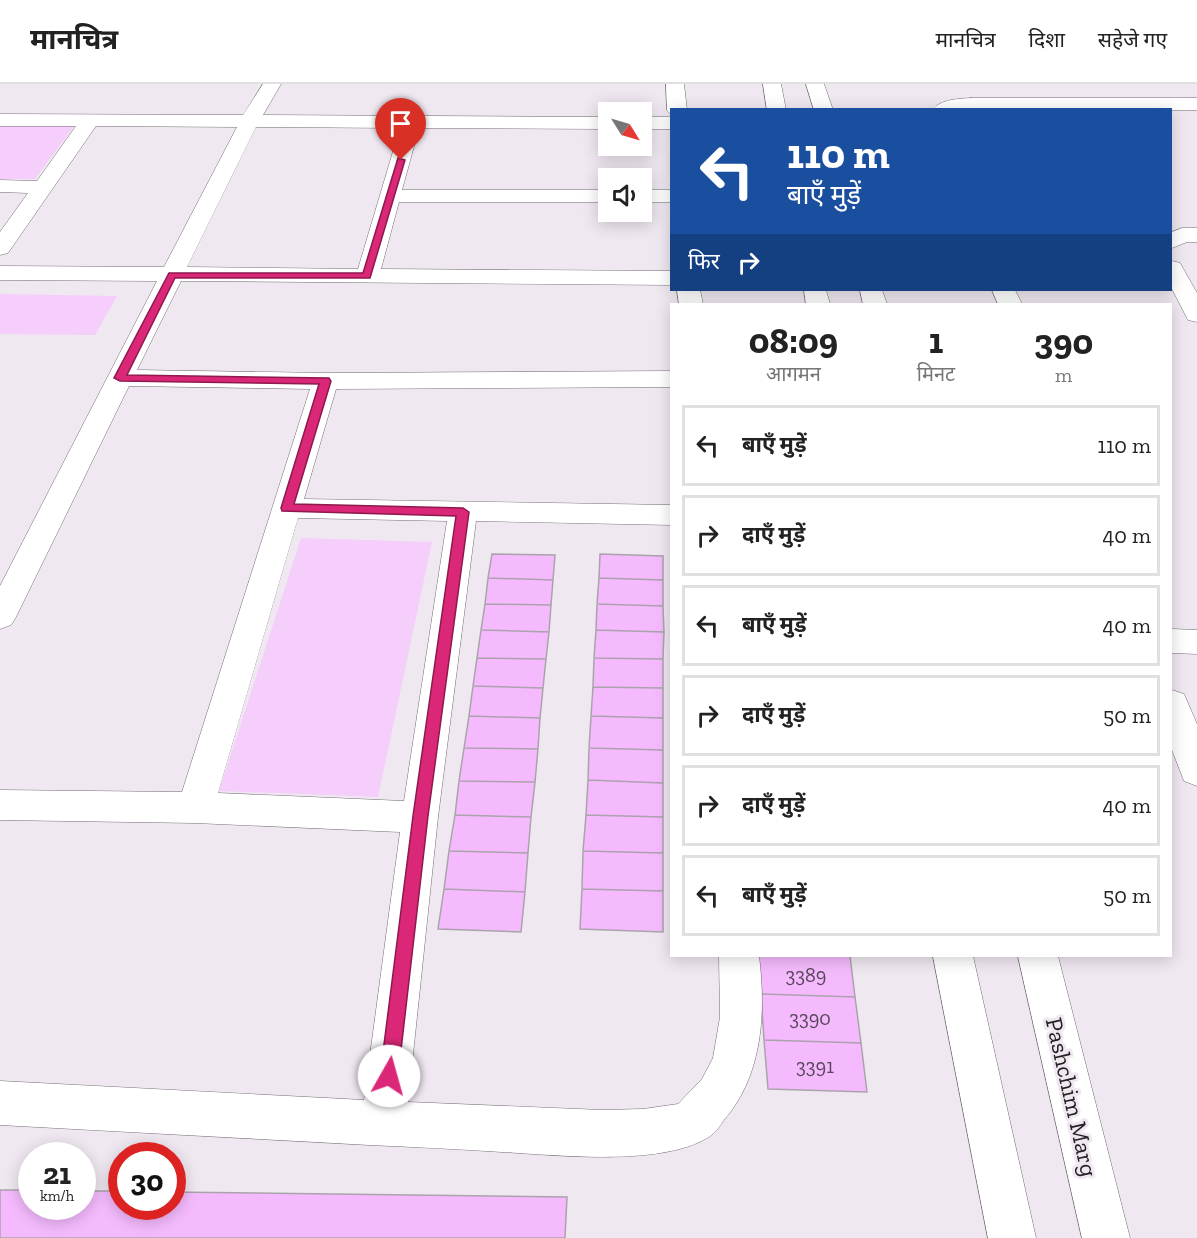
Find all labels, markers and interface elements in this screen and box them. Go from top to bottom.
text: मानचित्र [30,23,118,56]
text: मानचित्र [936,27,996,52]
text: दिशा [1029,27,1065,52]
text: सहेजे गए [1098,27,1167,52]
pin [375,98,426,160]
north arrow [598,102,652,156]
map controls [598,102,652,222]
icon: arrive [384,107,417,140]
text: 110 m [787,128,890,179]
icon: left [688,132,766,210]
button: sound [598,168,652,222]
text: बाएँ मुड़ें [787,179,861,211]
icon: right [732,246,765,279]
text: फिर [688,248,720,275]
text: 08:09 [749,319,838,362]
text: 1 [929,319,943,362]
text: 390 [1034,320,1093,363]
text: आगमन [766,362,821,386]
text: मिनट [917,362,955,386]
text: m [1055,363,1072,387]
icon: left [691,429,724,462]
text: बाएँ मुड़ें [742,431,806,458]
text: 110 m [1097,432,1151,459]
icon: right [691,519,724,552]
text: दाएँ मुड़ें [742,521,805,548]
text: 40 m [1102,522,1151,549]
icon: left [691,609,724,642]
text: बाएँ मुड़ें [742,611,806,638]
text: 40 m [1102,612,1151,639]
icon: right [691,699,724,732]
text: दाएँ मुड़ें [742,701,805,728]
text: 50 m [1103,702,1151,729]
icon: right [691,789,724,822]
text: दाएँ मुड़ें [742,791,805,818]
text: 40 m [1102,792,1151,819]
icon: left [691,879,724,912]
text: बाएँ मुड़ें [742,881,806,908]
text: 50 m [1103,882,1151,909]
house number: 3389 [786,963,826,987]
house number: 3390 [789,1006,831,1030]
street label: Pashchim Marg [1040,1015,1104,1179]
position arrow [357,1044,421,1108]
house number: 3391 [796,1054,834,1078]
speed limit sign: 30 [108,1142,186,1220]
text: 21 [43,1156,71,1192]
text: km/h [40,1187,74,1205]

